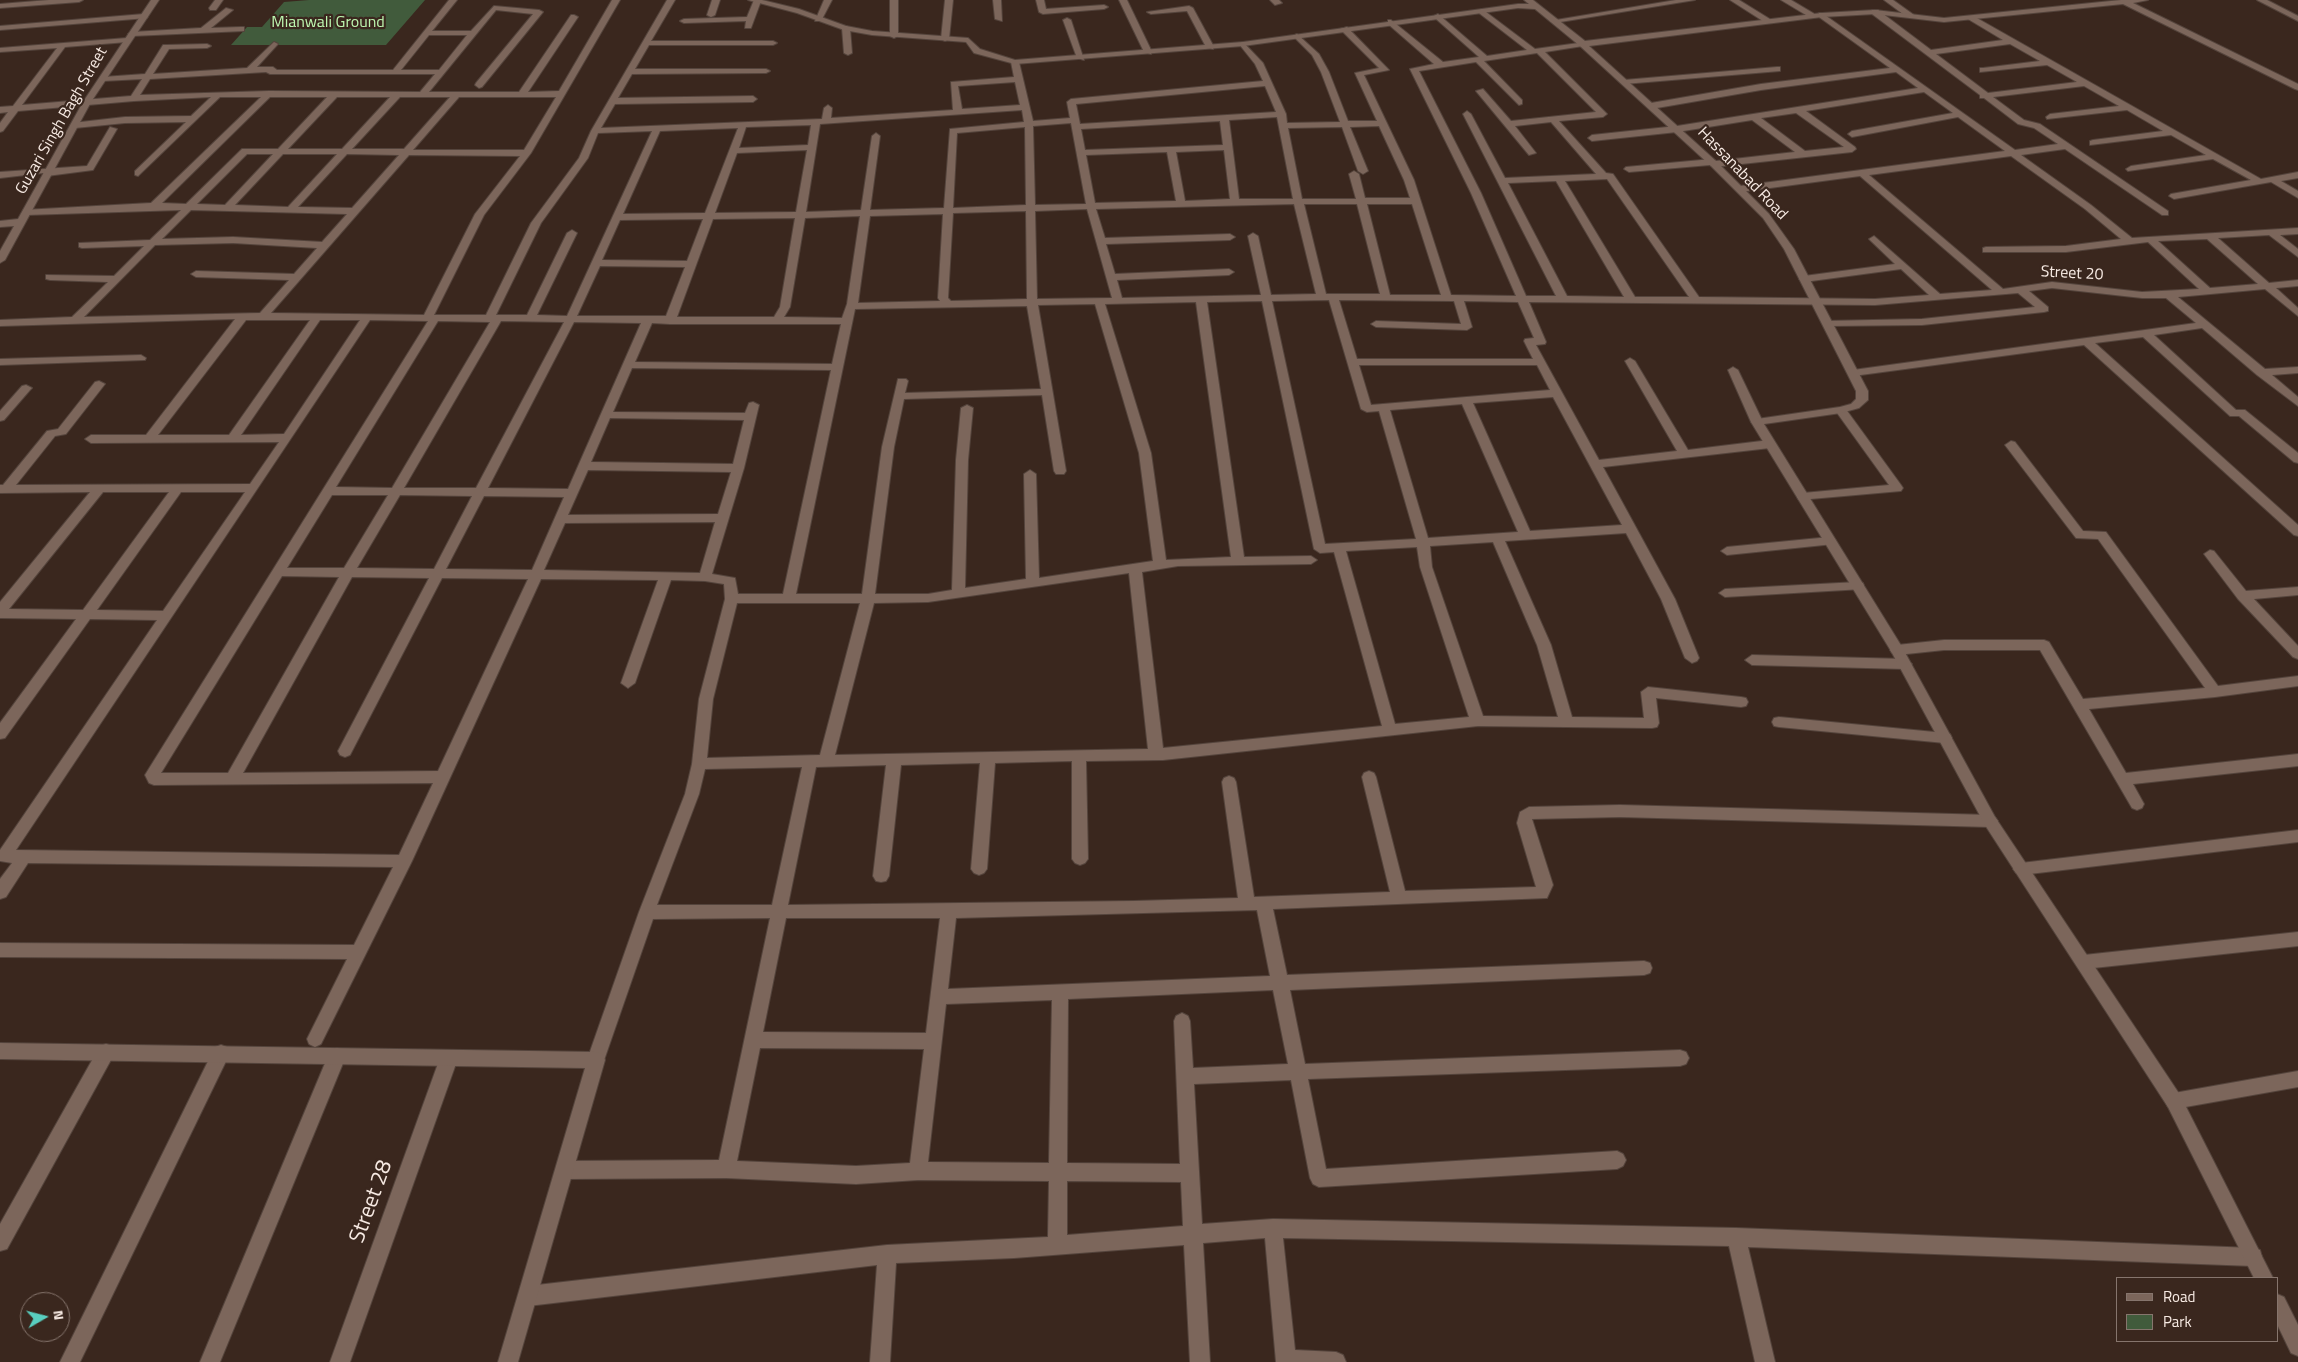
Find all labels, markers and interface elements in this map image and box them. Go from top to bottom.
park label: Mianwali Ground [271,13,385,33]
street label: Guzari Singh Bagh Street [12,44,112,198]
street label: Hassanabad Road [1693,124,1791,224]
street label: Street 20 [2040,263,2104,285]
street label: Street 28 [345,1157,399,1247]
legend [2116,1277,2278,1342]
text: Road [2163,1285,2195,1308]
north arrow [20,1292,70,1342]
text: N [48,1309,70,1321]
text: Park [2163,1310,2192,1333]

